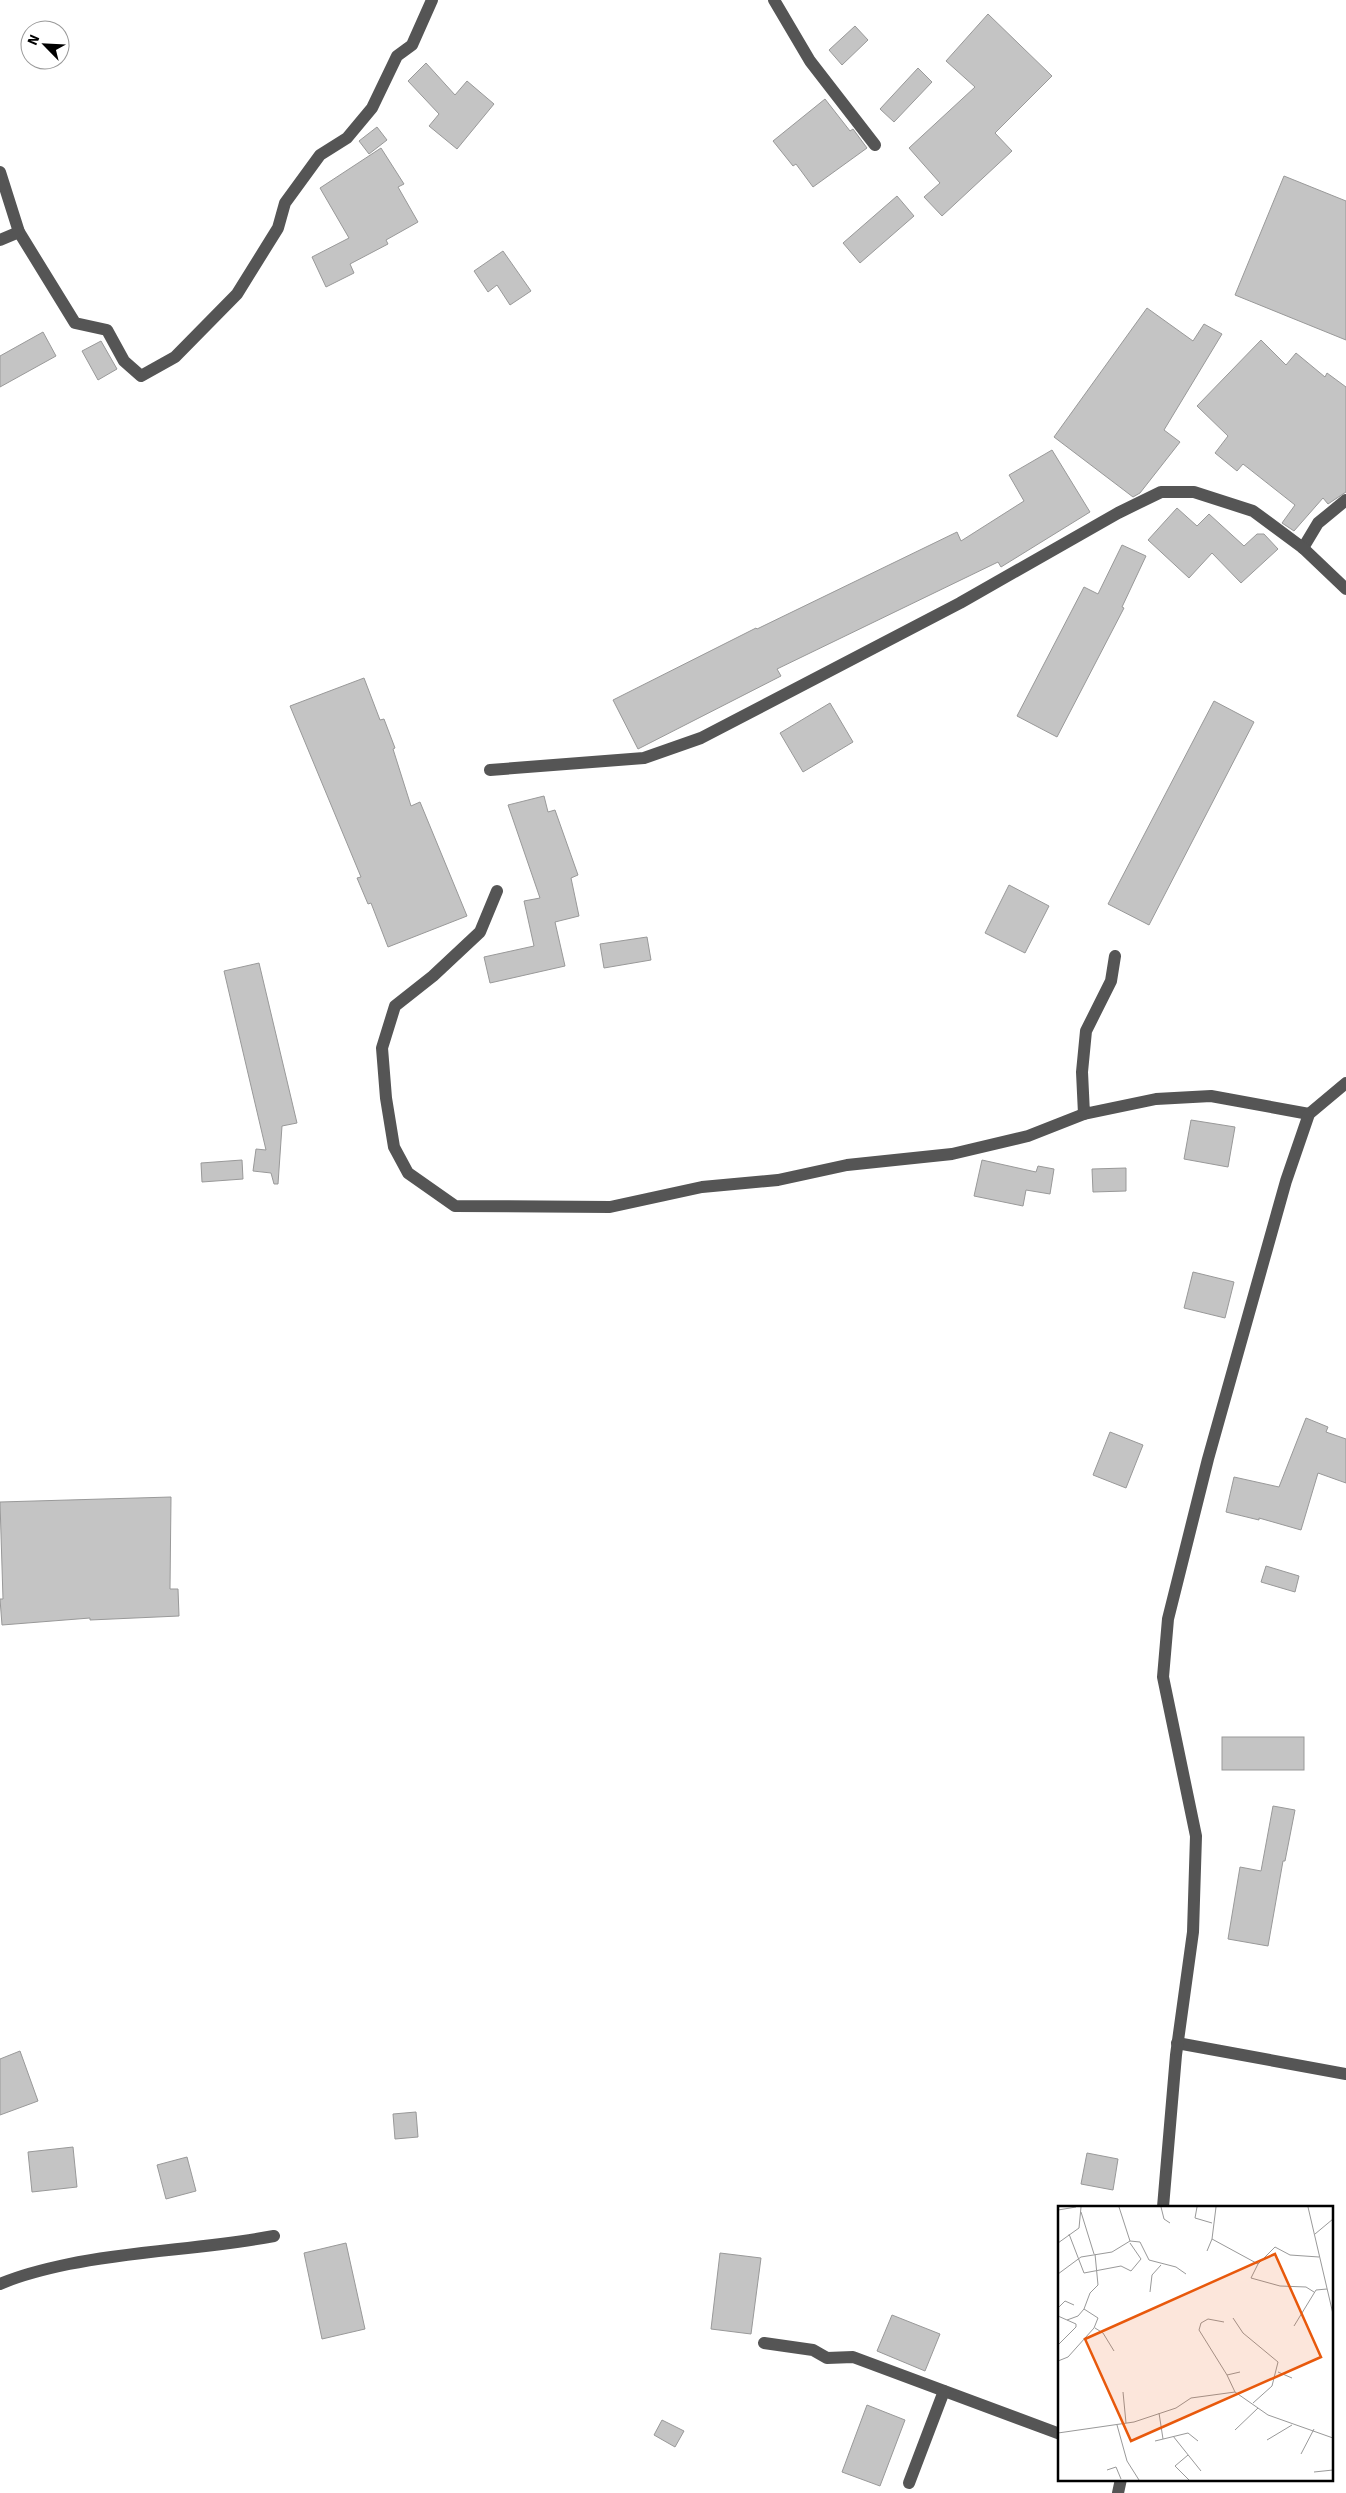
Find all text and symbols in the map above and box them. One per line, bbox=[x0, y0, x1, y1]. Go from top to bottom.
north arrow bbox=[20, 20, 70, 70]
text: N bbox=[24, 32, 43, 48]
inset map bbox=[1058, 2206, 1334, 2480]

